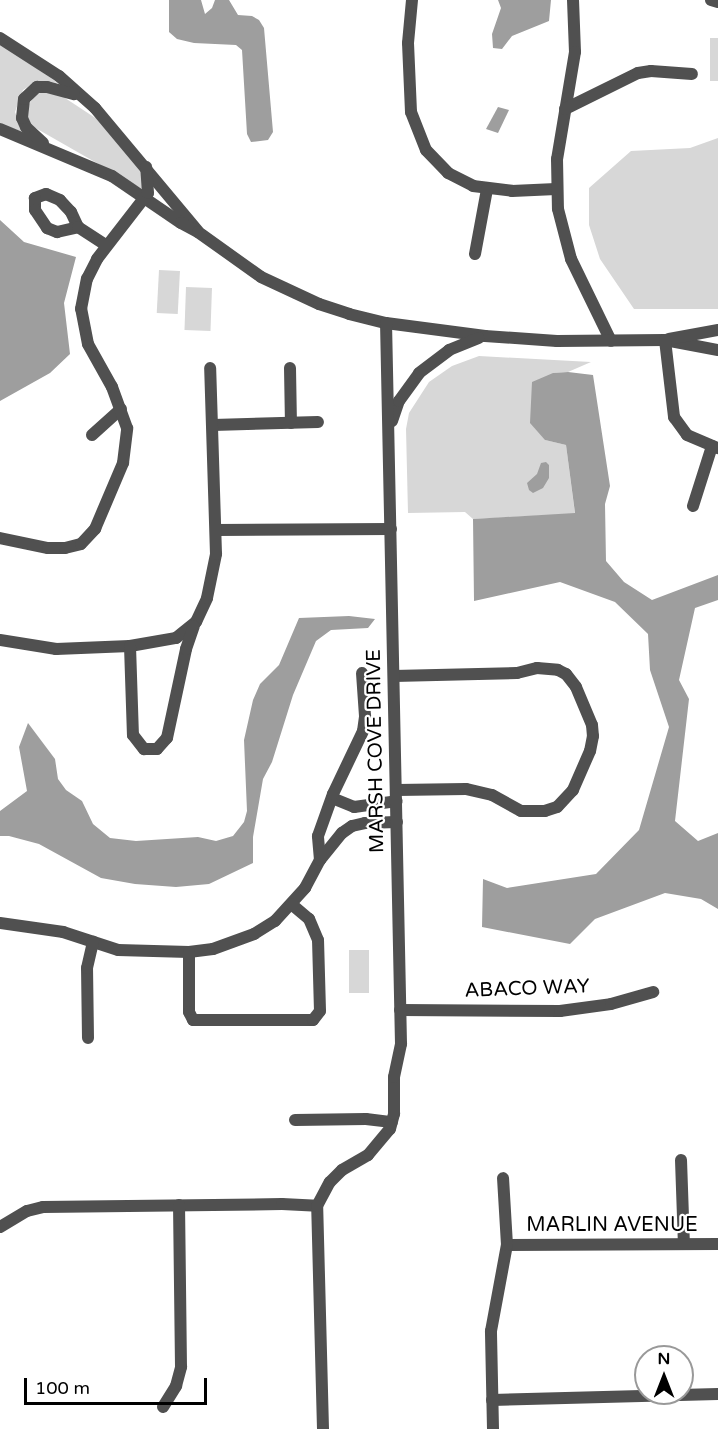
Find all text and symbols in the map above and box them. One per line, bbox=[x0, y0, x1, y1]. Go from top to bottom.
street label: MARSH COVE DRIVE bbox=[362, 649, 390, 853]
street label: ABACO WAY bbox=[464, 975, 590, 1003]
street label: MARLIN AVENUE bbox=[526, 1213, 698, 1237]
north arrow bbox=[634, 1345, 694, 1405]
text: N bbox=[658, 1349, 670, 1369]
scale bar bbox=[27, 1366, 210, 1404]
text: 100 m bbox=[35, 1377, 90, 1399]

